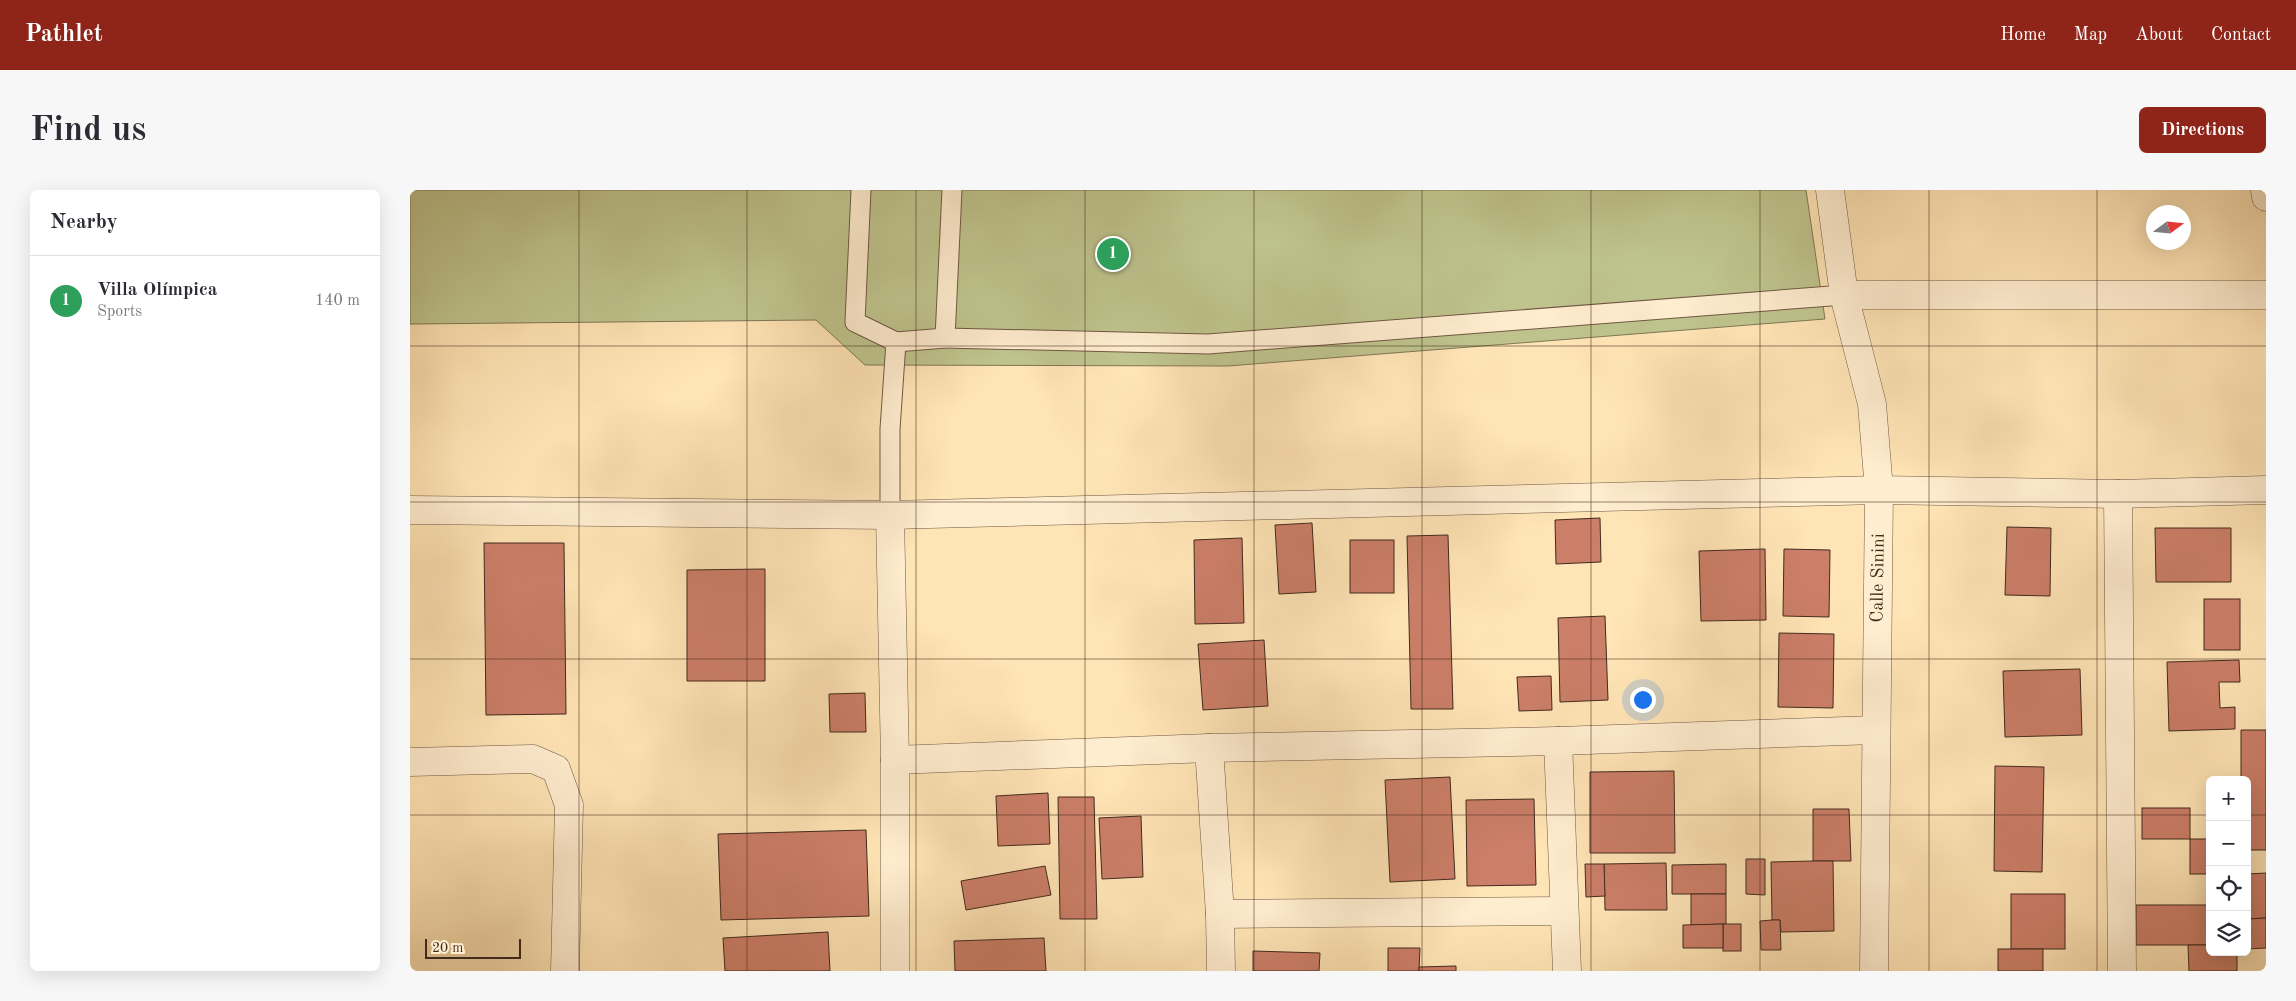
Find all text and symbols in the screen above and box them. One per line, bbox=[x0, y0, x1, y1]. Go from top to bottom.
text: Pathlet bbox=[25, 23, 103, 47]
text: Home bbox=[2000, 26, 2046, 44]
text: Map bbox=[2074, 26, 2107, 44]
text: About bbox=[2135, 26, 2183, 44]
text: Contact bbox=[2211, 26, 2271, 44]
button: Directions bbox=[2139, 107, 2266, 153]
text: Find us bbox=[30, 113, 146, 148]
north arrow bbox=[2146, 205, 2191, 250]
text: Nearby bbox=[50, 212, 118, 233]
pin: 1 bbox=[1097, 235, 1129, 273]
text: Villa Olímpica bbox=[97, 281, 217, 300]
text: 1 bbox=[61, 293, 71, 309]
text: 140 m bbox=[315, 293, 360, 309]
text: Sports bbox=[97, 304, 142, 320]
street label: Calle Sinini bbox=[1868, 533, 1888, 623]
your location bbox=[1630, 687, 1656, 713]
map controls bbox=[2206, 776, 2251, 956]
button: + bbox=[2206, 776, 2251, 821]
button: − bbox=[2206, 821, 2251, 866]
button: locate bbox=[2206, 866, 2251, 911]
button: layers bbox=[2206, 911, 2251, 956]
scale bar bbox=[425, 936, 521, 959]
text: 20 m bbox=[432, 941, 463, 955]

